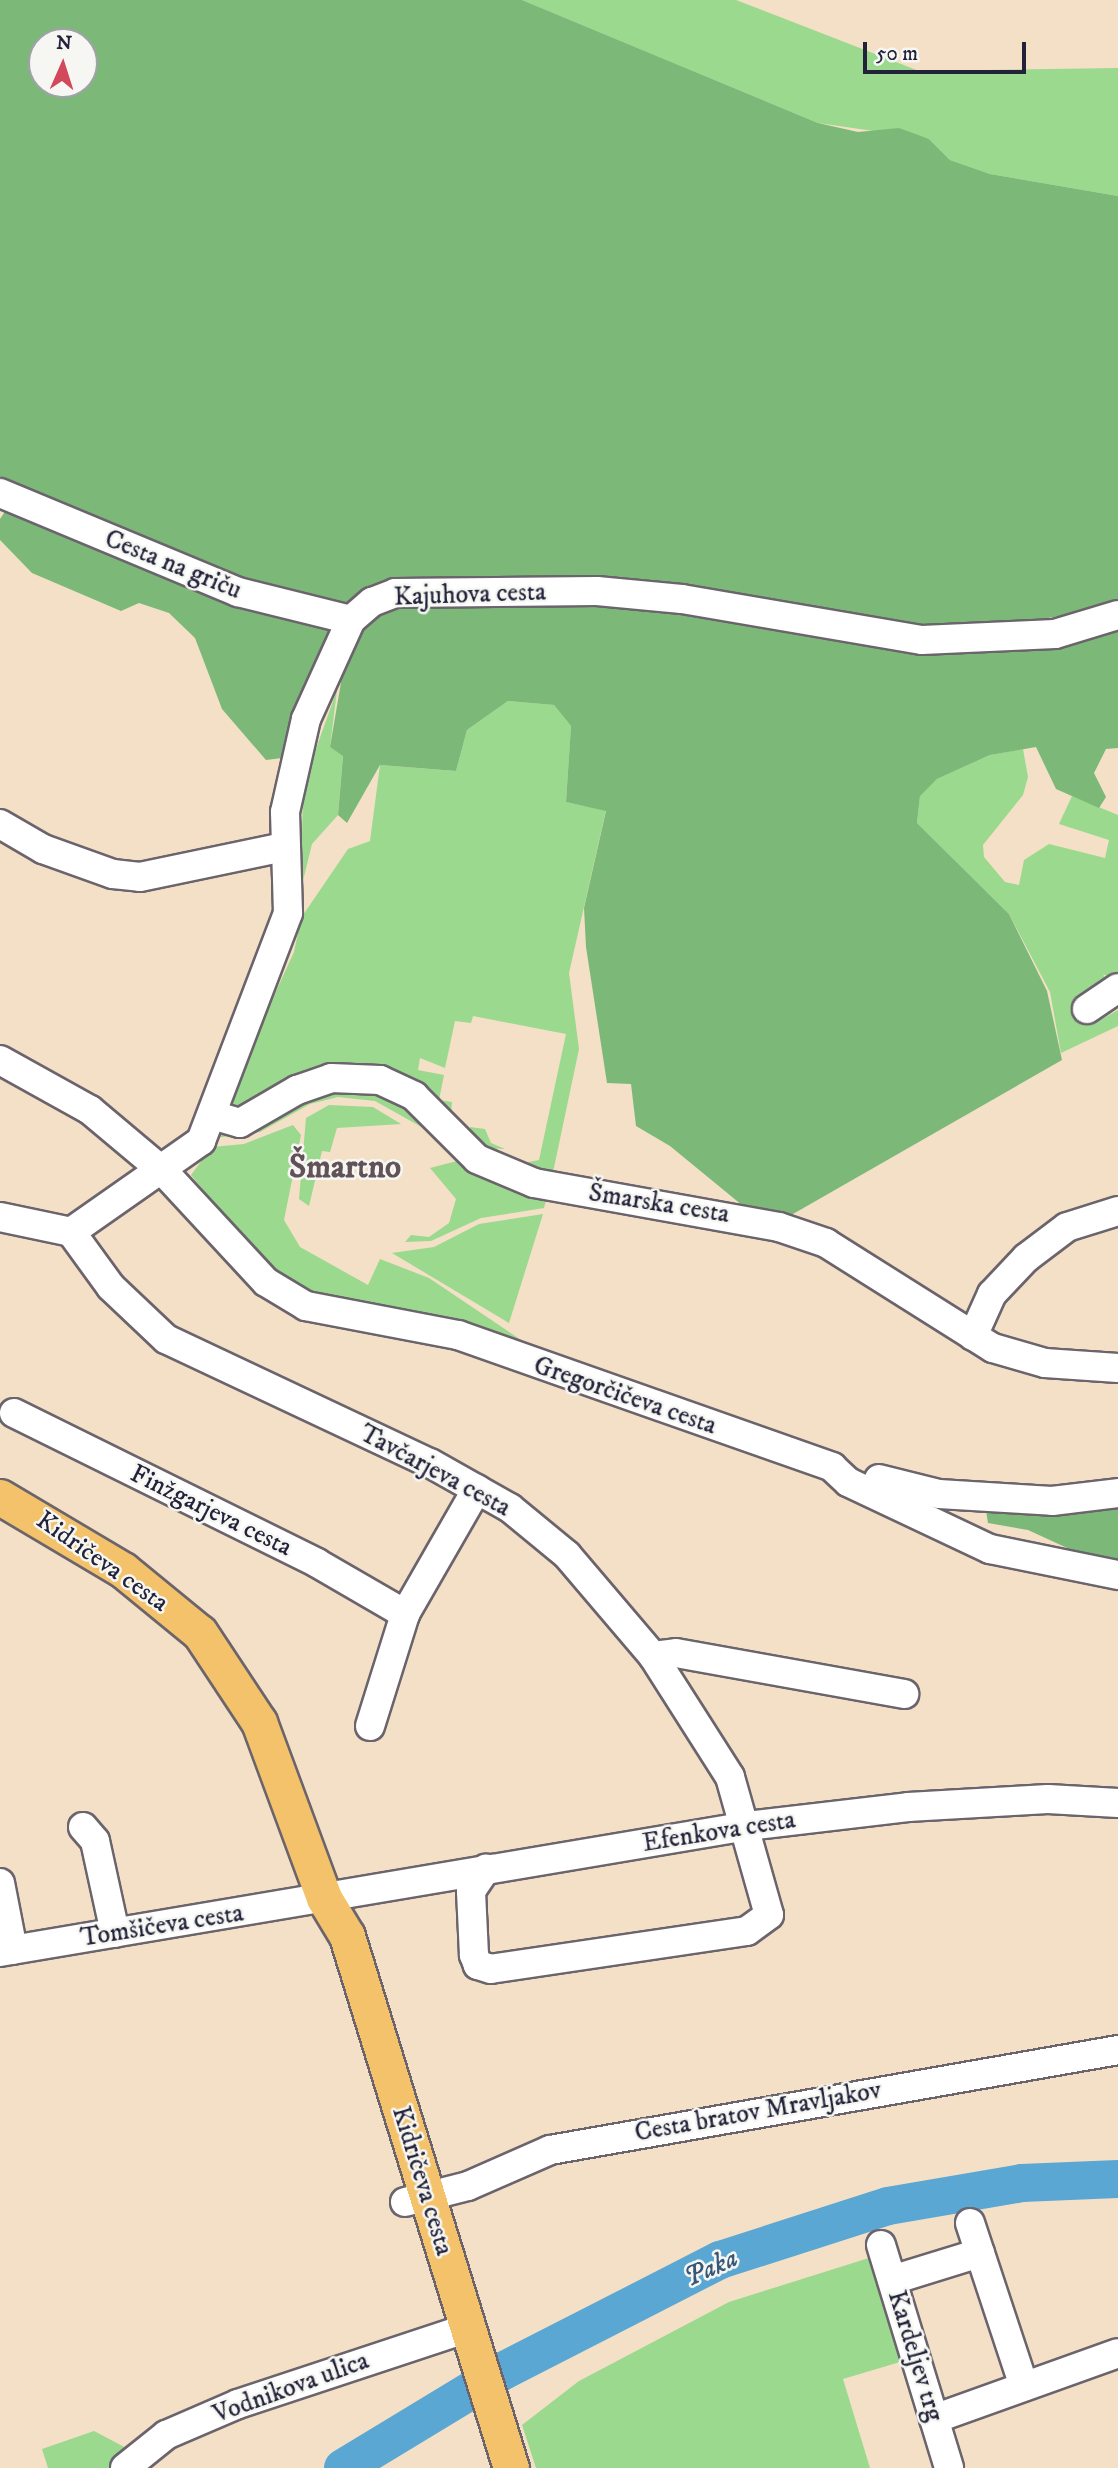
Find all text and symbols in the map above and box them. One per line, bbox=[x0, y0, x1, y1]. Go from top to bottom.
north arrow bbox=[28, 28, 98, 98]
scale bar bbox=[866, 28, 1029, 72]
text: N bbox=[56, 32, 72, 55]
text: 50 m bbox=[876, 41, 918, 67]
street label: Cesta na griču bbox=[100, 523, 246, 607]
street label: Kajuhova cesta bbox=[393, 577, 547, 613]
district label: Šmartno bbox=[289, 1148, 401, 1188]
street label: Šmarska cesta bbox=[586, 1177, 732, 1231]
street label: Gregorčičeva cesta bbox=[529, 1350, 721, 1442]
street label: Tavčarjeva cesta bbox=[354, 1418, 516, 1524]
street label: Finžgarjeva cesta bbox=[125, 1458, 297, 1564]
street label: Kidričeva cesta bbox=[30, 1505, 174, 1619]
street label: Efenkova cesta bbox=[640, 1805, 798, 1859]
street label: Tomšičeva cesta bbox=[78, 1898, 246, 1954]
street label: Cesta bratov Mravljakov bbox=[632, 2075, 884, 2149]
street label: Kidričeva cesta bbox=[385, 2103, 459, 2259]
water label: Paka bbox=[679, 2241, 743, 2295]
street label: Kardeljev trg bbox=[880, 2287, 950, 2425]
street label: Vodnikova ulica bbox=[209, 2345, 373, 2431]

